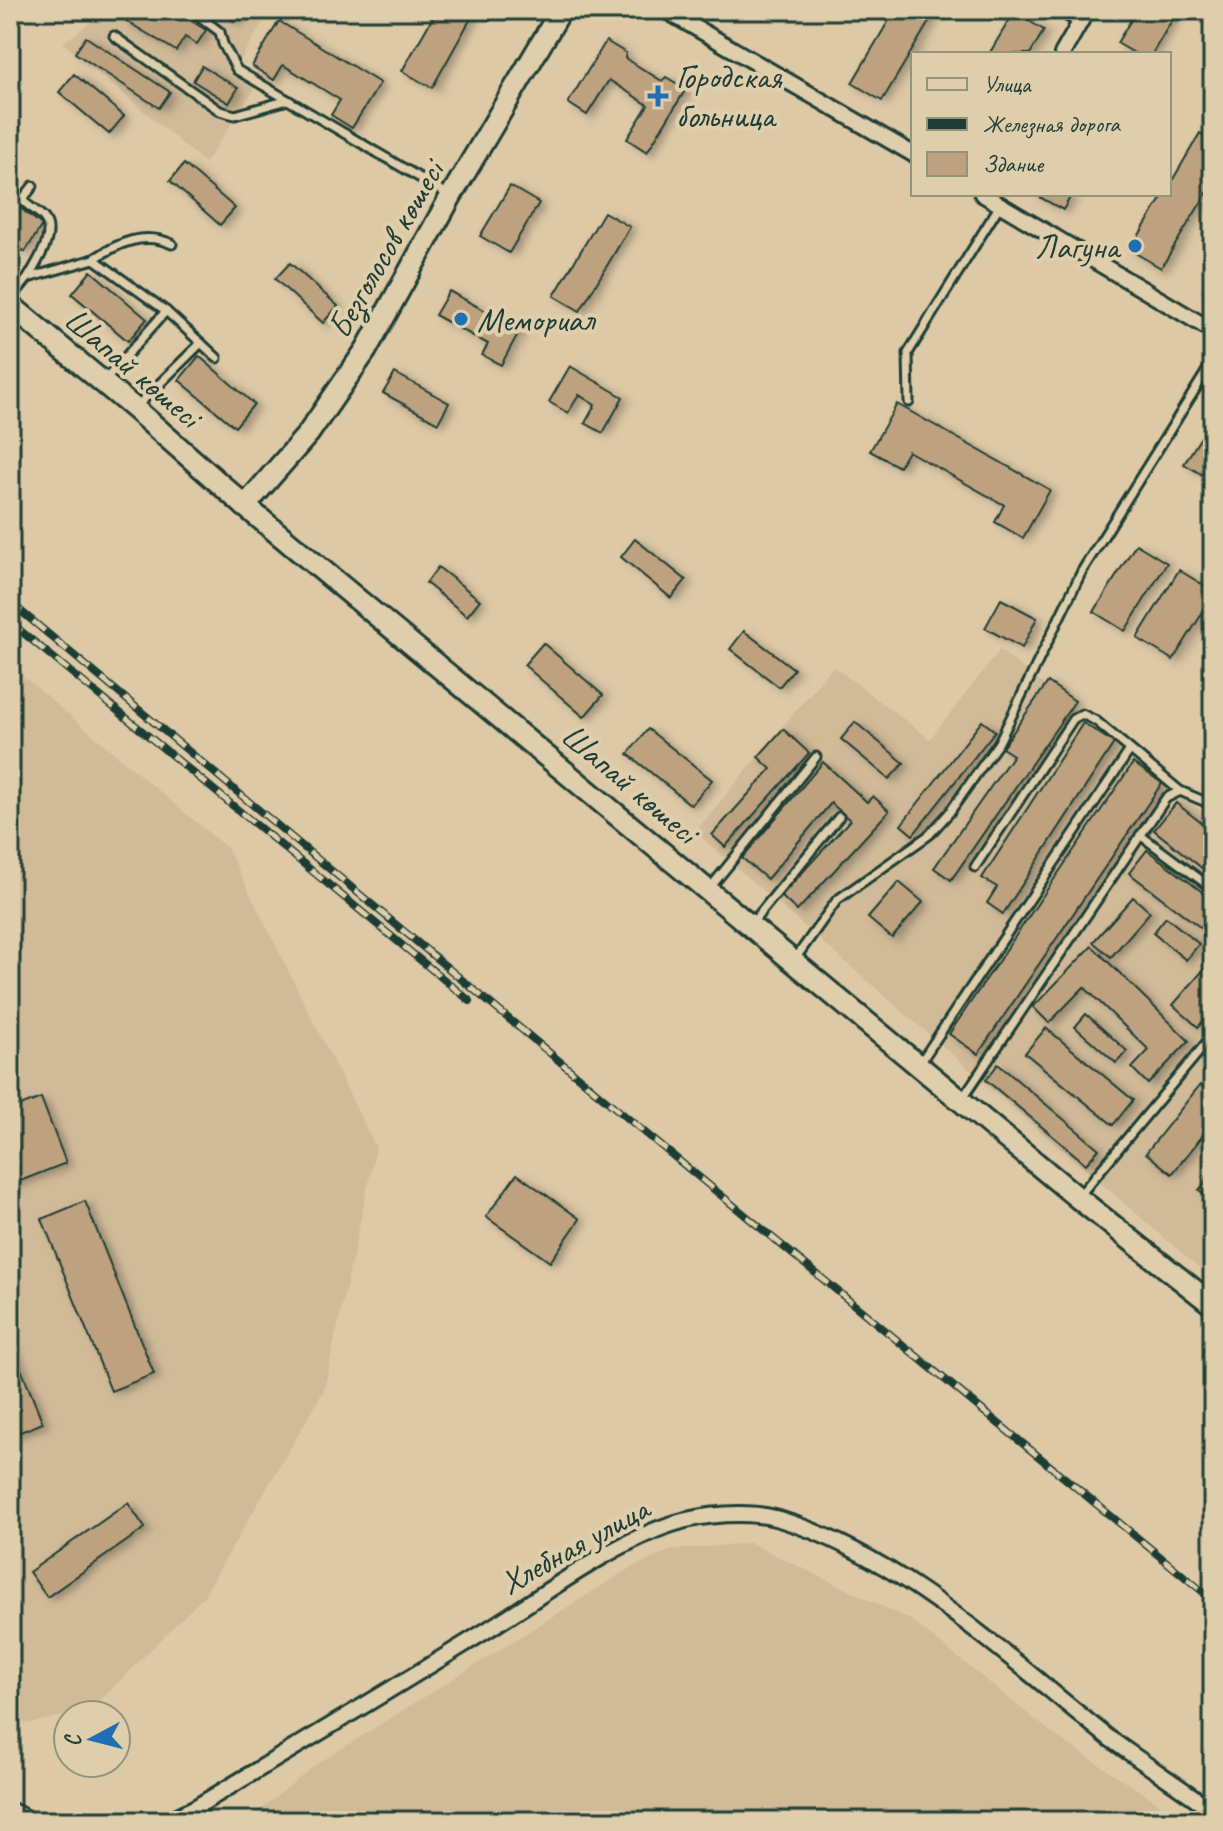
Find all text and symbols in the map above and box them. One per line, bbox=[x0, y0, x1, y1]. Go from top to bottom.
legend bbox=[911, 52, 1171, 196]
place label: Городская больница bbox=[676, 55, 783, 137]
text: Улица bbox=[983, 69, 1032, 99]
marker: Городская больница bbox=[647, 85, 669, 107]
text: Железная дорога bbox=[983, 109, 1121, 139]
text: Здание bbox=[983, 149, 1045, 179]
street label: Безголосов көшесі bbox=[317, 150, 455, 345]
place label: Лагуна bbox=[1035, 225, 1122, 268]
marker: Лагуна bbox=[1126, 237, 1144, 255]
street label: Шапай көшесі bbox=[55, 298, 213, 439]
place label: Мемориал bbox=[477, 298, 597, 341]
marker: Мемориал bbox=[452, 310, 470, 328]
street label: Шапай көшесі bbox=[552, 714, 710, 855]
street label: Хлебная улица bbox=[493, 1486, 659, 1604]
north arrow bbox=[52, 1699, 132, 1779]
text: С bbox=[58, 1731, 88, 1748]

